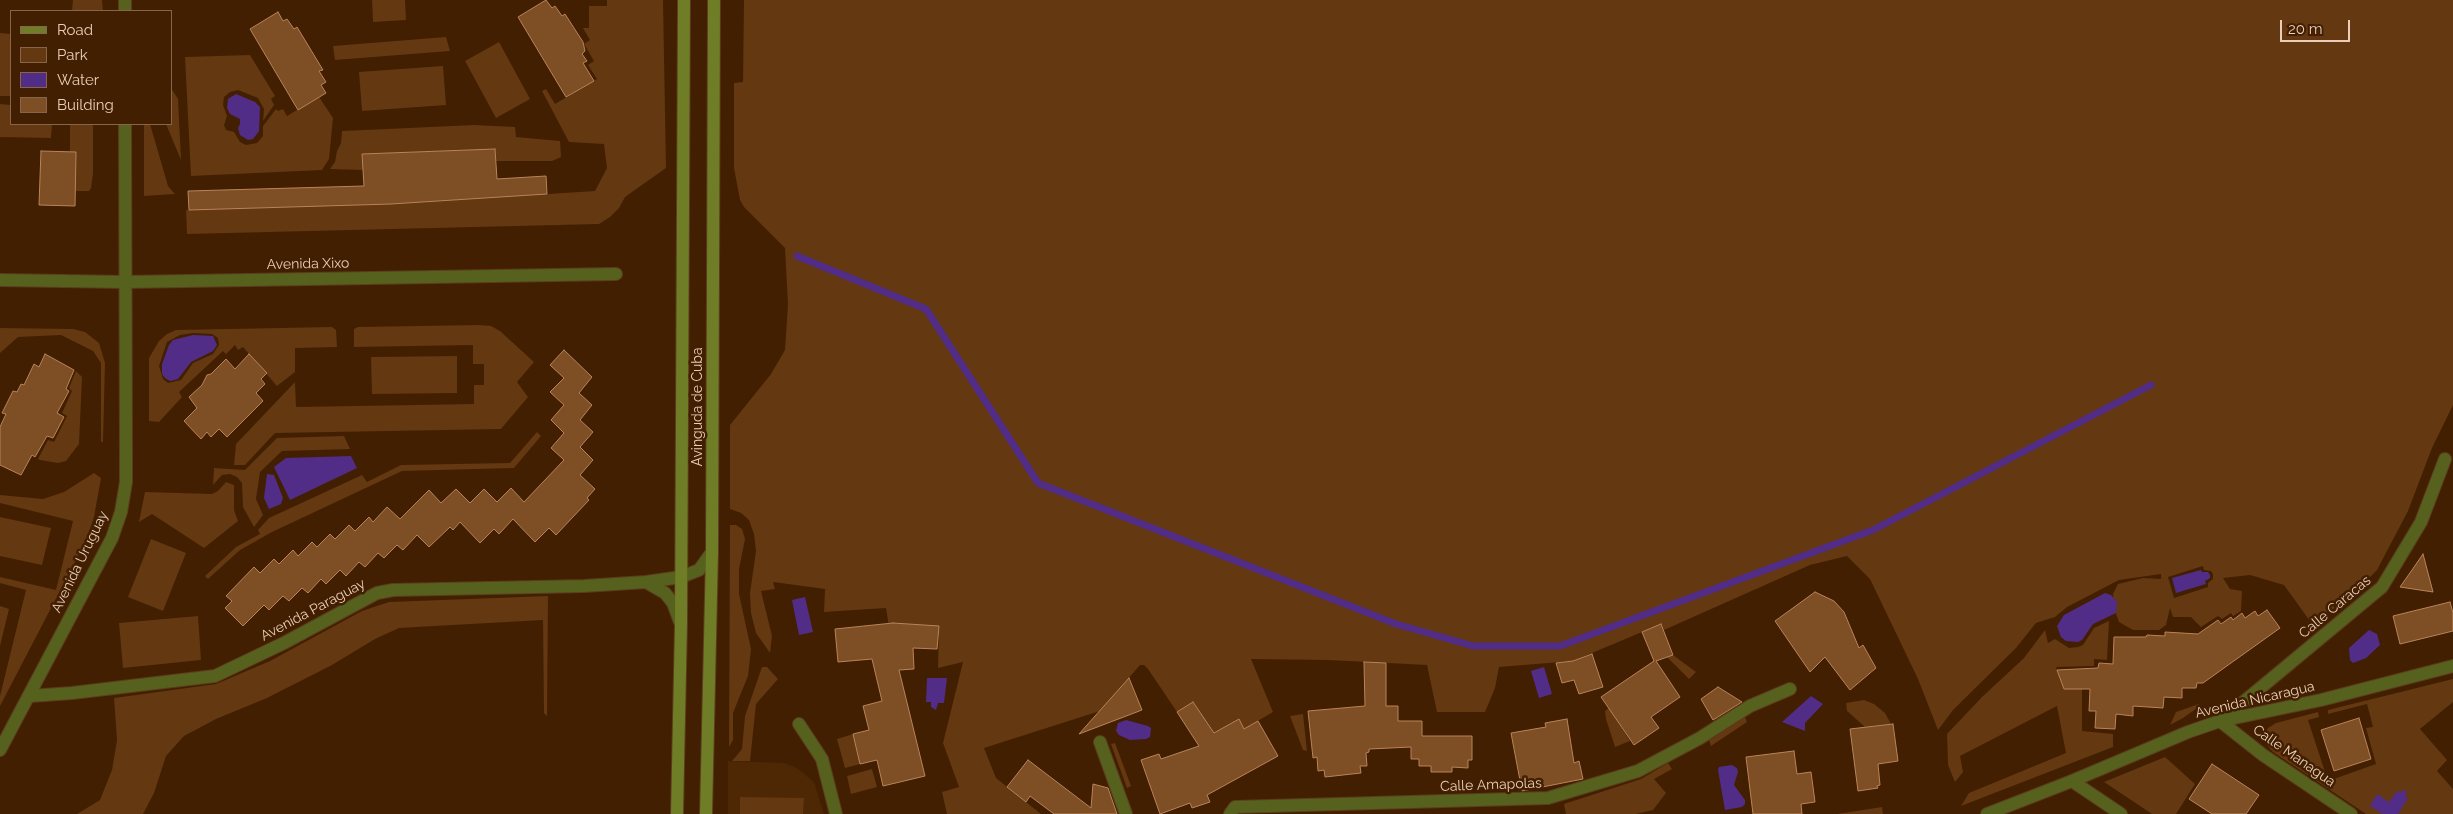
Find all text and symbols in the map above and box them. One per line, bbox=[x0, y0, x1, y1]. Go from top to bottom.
legend bbox=[10, 10, 172, 125]
scale bar bbox=[2283, 10, 2353, 42]
text: 20 m bbox=[2288, 20, 2323, 38]
text: Road bbox=[57, 21, 93, 39]
text: Park bbox=[57, 46, 88, 64]
text: Water bbox=[57, 71, 99, 89]
text: Building bbox=[57, 96, 114, 114]
street label: Avenida Xixo bbox=[267, 255, 349, 273]
street label: Avinguda de Cuba bbox=[690, 347, 706, 467]
street label: Avenida Uruguay bbox=[48, 508, 112, 616]
street label: Calle Caracas bbox=[2296, 572, 2374, 642]
street label: Avenida Paraguay bbox=[258, 575, 368, 645]
street label: Avenida Nicaragua bbox=[2194, 678, 2316, 722]
street label: Calle Managua bbox=[2250, 721, 2338, 791]
street label: Calle Amapolas bbox=[1440, 775, 1542, 795]

